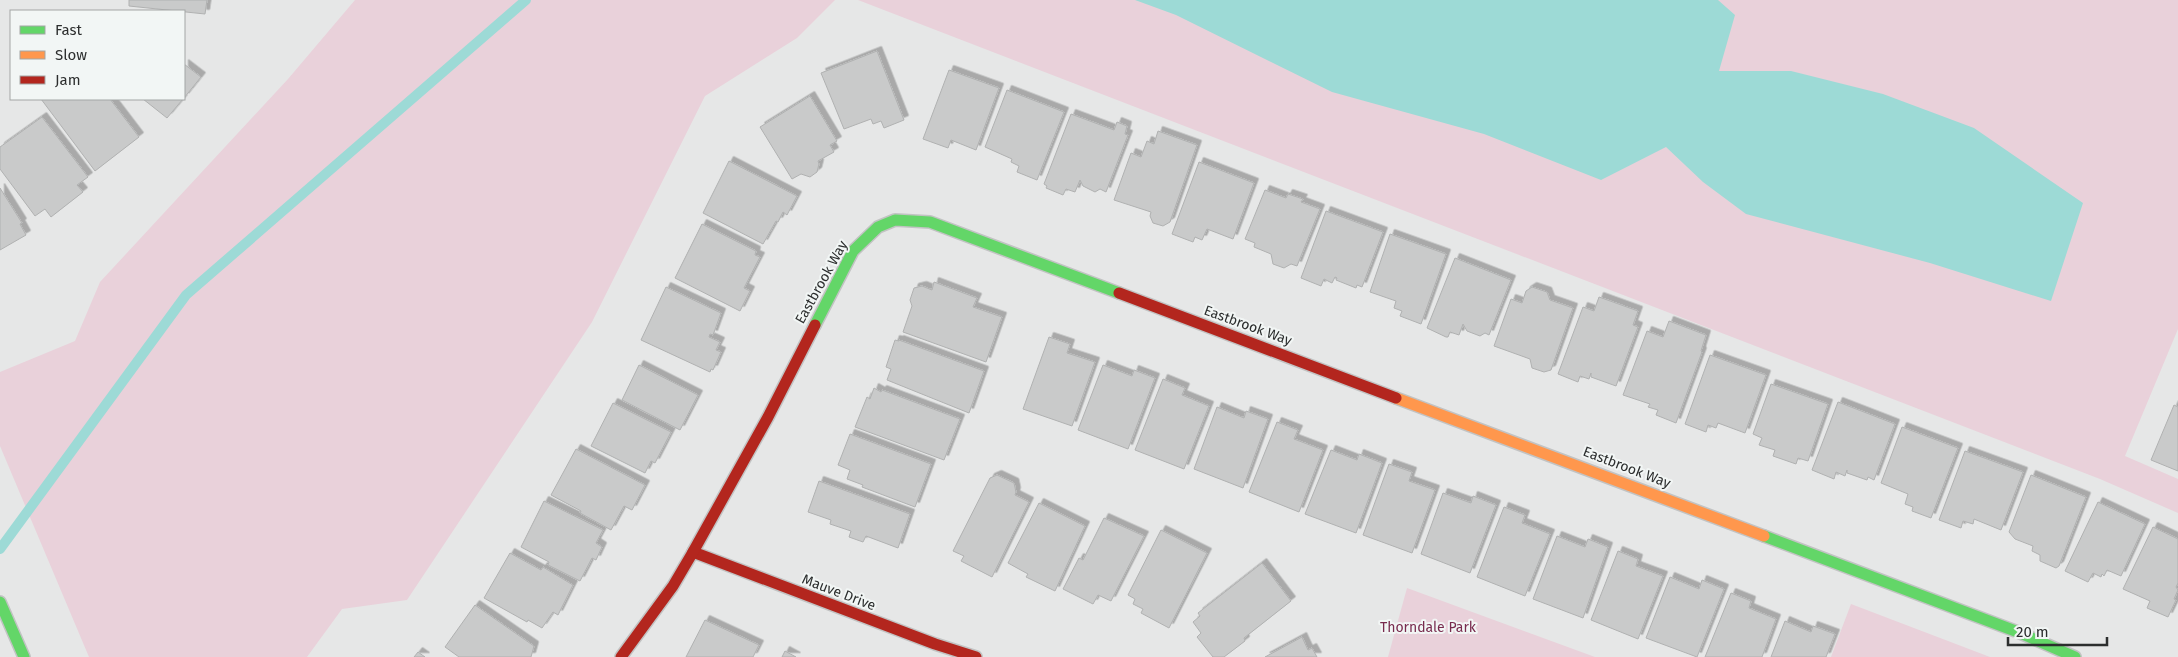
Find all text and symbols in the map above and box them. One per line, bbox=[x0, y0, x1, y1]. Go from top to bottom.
legend bbox=[10, 10, 185, 100]
text: Fast bbox=[55, 21, 82, 39]
text: Slow bbox=[55, 46, 87, 64]
text: Jam bbox=[55, 71, 81, 89]
street label: Eastbrook Way bbox=[792, 238, 851, 327]
street label: Eastbrook Way bbox=[1202, 302, 1294, 349]
street label: Eastbrook Way bbox=[1581, 443, 1673, 492]
street label: Mauve Drive bbox=[800, 571, 878, 614]
scale bar bbox=[2008, 614, 2107, 646]
park label: Thorndale Park bbox=[1380, 619, 1477, 636]
text: 20 m bbox=[2016, 623, 2049, 641]

